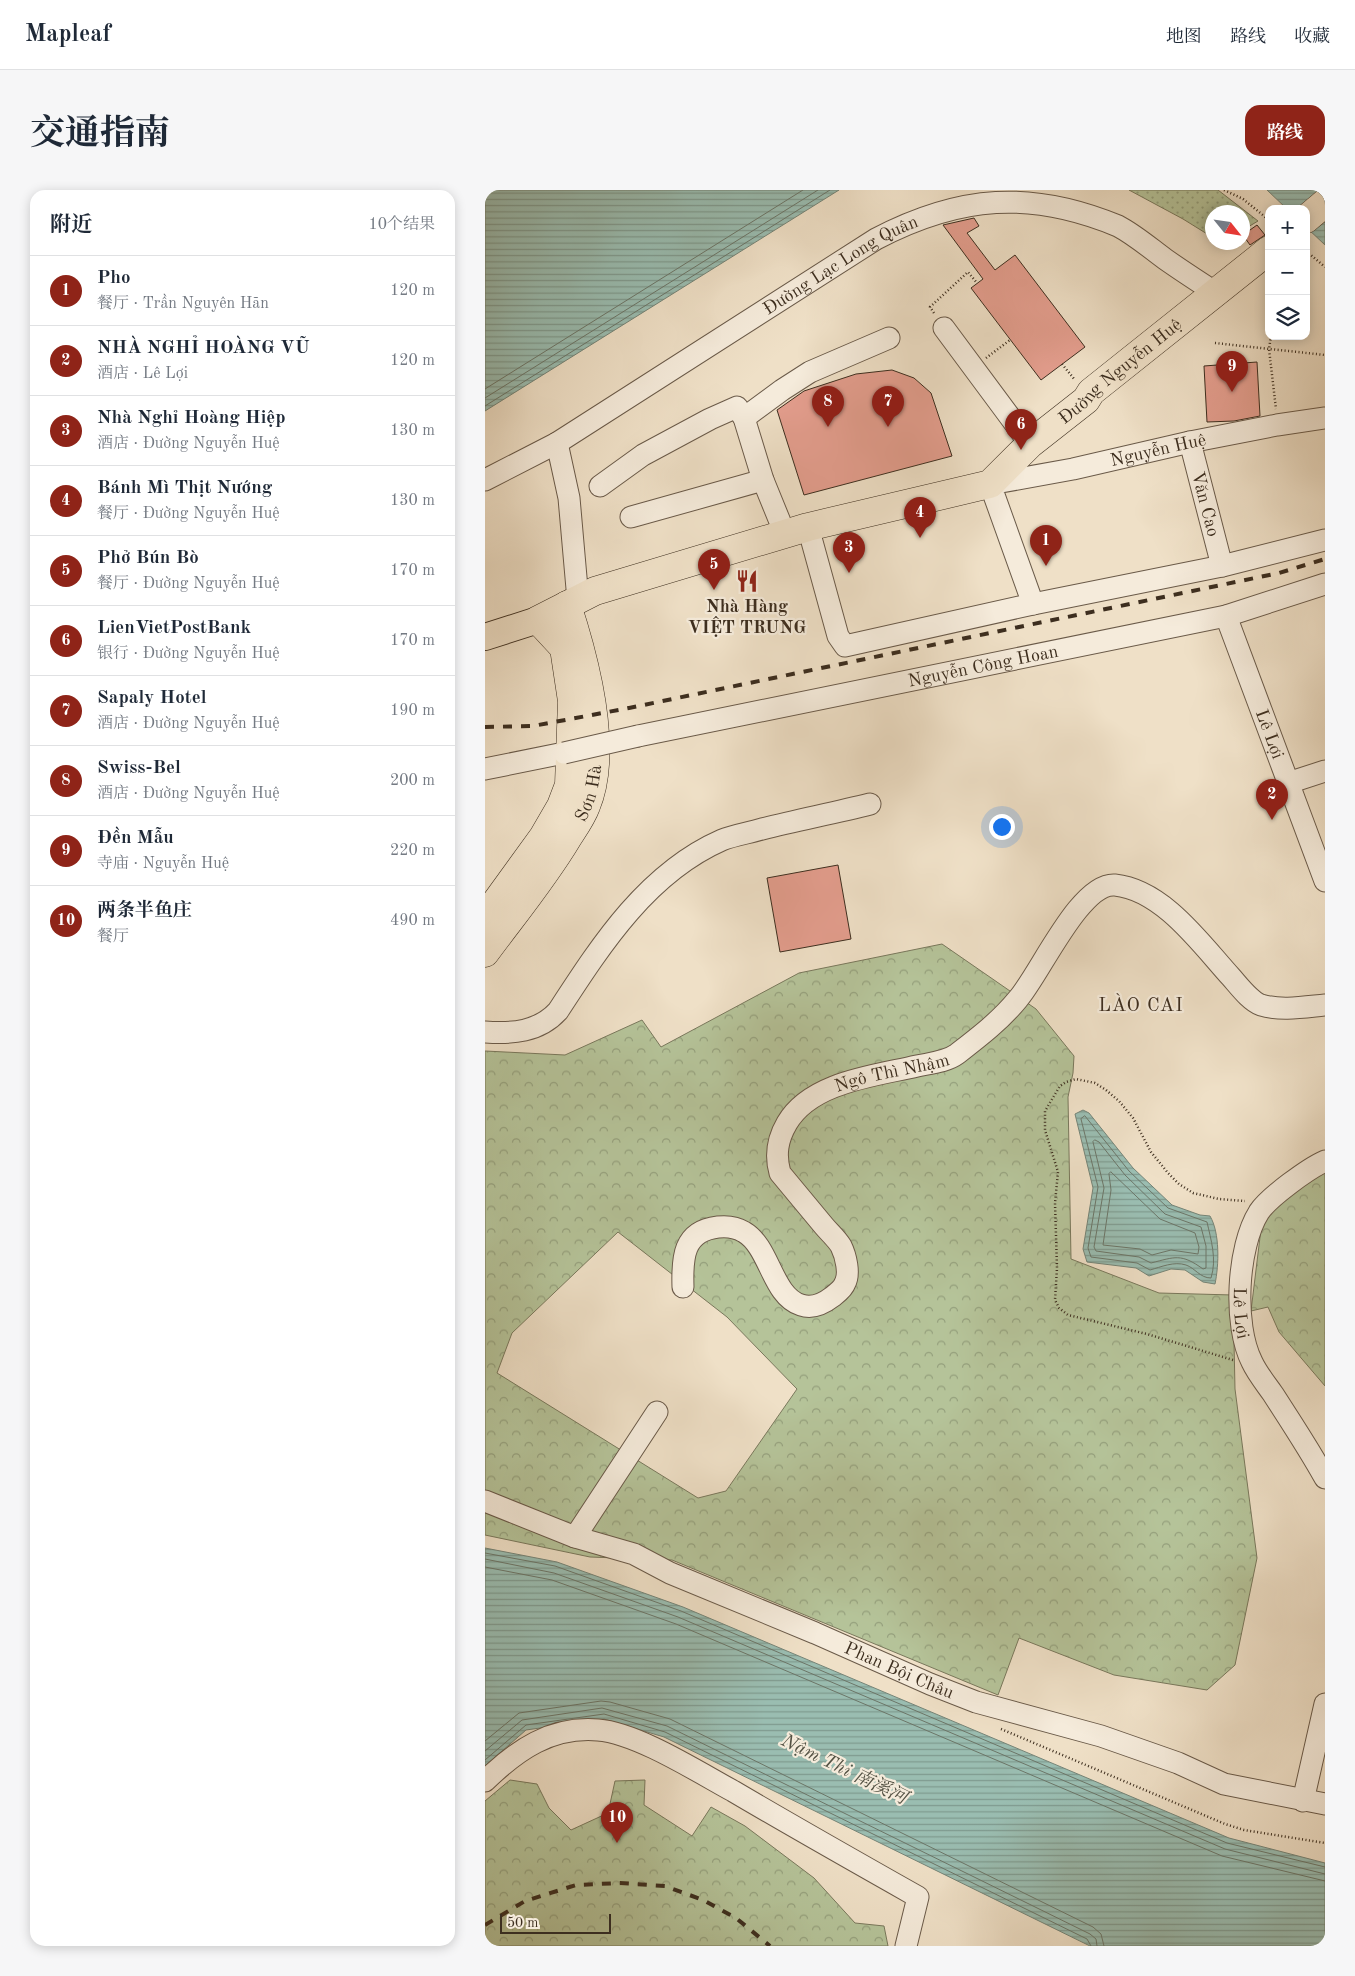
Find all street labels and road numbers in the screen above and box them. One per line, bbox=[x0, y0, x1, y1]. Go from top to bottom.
street label: Đường Lạc Long Quân bbox=[760, 213, 921, 319]
street label: Đường Nguyễn Huệ bbox=[1056, 315, 1185, 428]
street label: Nguyễn Huệ bbox=[1109, 431, 1208, 470]
street label: Văn Cao bbox=[1188, 470, 1222, 539]
street label: Nguyễn Công Hoan bbox=[906, 642, 1060, 691]
street label: Lê Lợi bbox=[1252, 707, 1287, 762]
street label: Sơn Hà bbox=[572, 764, 605, 825]
street label: Ngô Thì Nhậm bbox=[832, 1051, 951, 1096]
street label: Lê Lợi bbox=[1230, 1287, 1252, 1341]
street label: Phan Bội Châu bbox=[841, 1639, 956, 1703]

